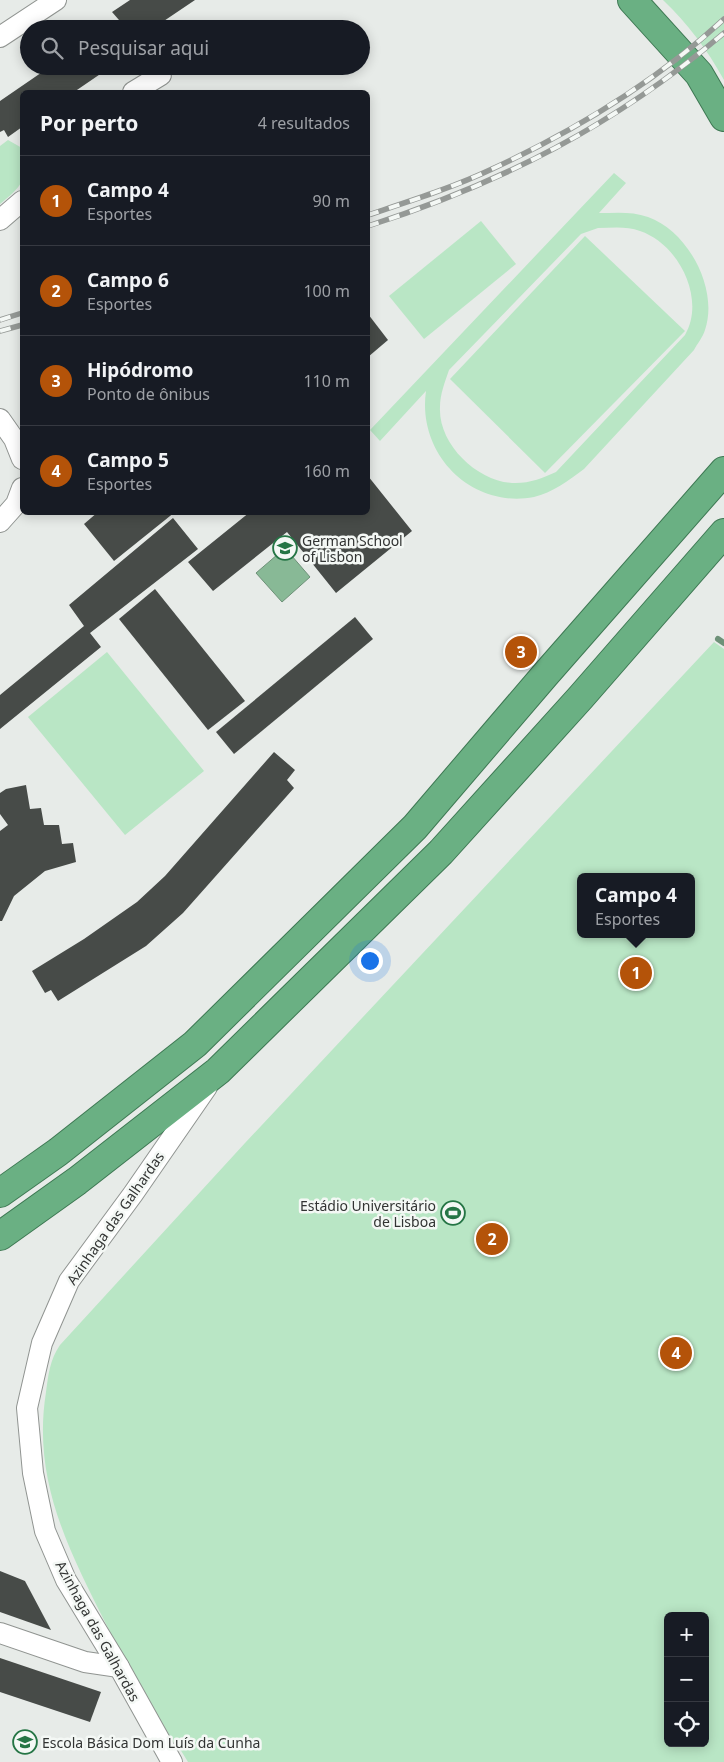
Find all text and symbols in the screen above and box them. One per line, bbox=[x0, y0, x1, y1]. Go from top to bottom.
search box bbox=[20, 20, 370, 75]
icon: search bbox=[38, 34, 66, 62]
text: Pesquisar aqui bbox=[78, 35, 209, 61]
text: Por perto bbox=[40, 109, 138, 137]
text: 4 resultados bbox=[258, 112, 350, 134]
text: Campo 4 bbox=[87, 177, 169, 203]
text: 1 bbox=[51, 190, 61, 212]
text: 90 m bbox=[313, 190, 350, 212]
text: Esportes bbox=[87, 203, 152, 225]
text: Campo 6 bbox=[87, 267, 169, 293]
text: 2 bbox=[51, 280, 61, 302]
text: 100 m bbox=[303, 280, 350, 302]
text: Esportes bbox=[87, 293, 152, 315]
text: Hipódromo bbox=[87, 357, 194, 383]
text: 3 bbox=[51, 370, 61, 392]
text: 110 m bbox=[303, 370, 350, 392]
text: Ponto de ônibus bbox=[87, 383, 210, 405]
text: Campo 5 bbox=[87, 447, 169, 473]
text: 4 bbox=[51, 460, 61, 482]
text: 160 m bbox=[303, 460, 350, 482]
text: Esportes bbox=[87, 473, 152, 495]
place label: German School of Lisbon bbox=[302, 531, 403, 566]
school or university icon: German School of Lisbon bbox=[272, 535, 298, 561]
pin: 3 bbox=[505, 633, 537, 671]
popup bbox=[577, 873, 695, 938]
text: Campo 4 bbox=[595, 882, 677, 908]
text: Esportes bbox=[595, 908, 660, 930]
your location bbox=[357, 948, 383, 974]
pin: 1 bbox=[620, 954, 652, 992]
street label: Azinhaga das Galhardas bbox=[62, 1148, 168, 1288]
place label: Estádio Universitário de Lisboa bbox=[300, 1196, 436, 1231]
sports icon: Estádio Universitário de Lisboa bbox=[440, 1200, 466, 1226]
pin: 2 bbox=[476, 1220, 508, 1258]
pin: 4 bbox=[660, 1334, 692, 1372]
street label: Azinhaga das Galhardas bbox=[51, 1557, 145, 1705]
map controls bbox=[664, 1612, 709, 1747]
button: + bbox=[664, 1612, 709, 1657]
button: − bbox=[664, 1657, 709, 1702]
button: locate bbox=[664, 1702, 709, 1747]
school or university icon: Escola Básica Dom Luís da Cunha bbox=[12, 1729, 38, 1755]
place label: Escola Básica Dom Luís da Cunha bbox=[42, 1733, 260, 1752]

